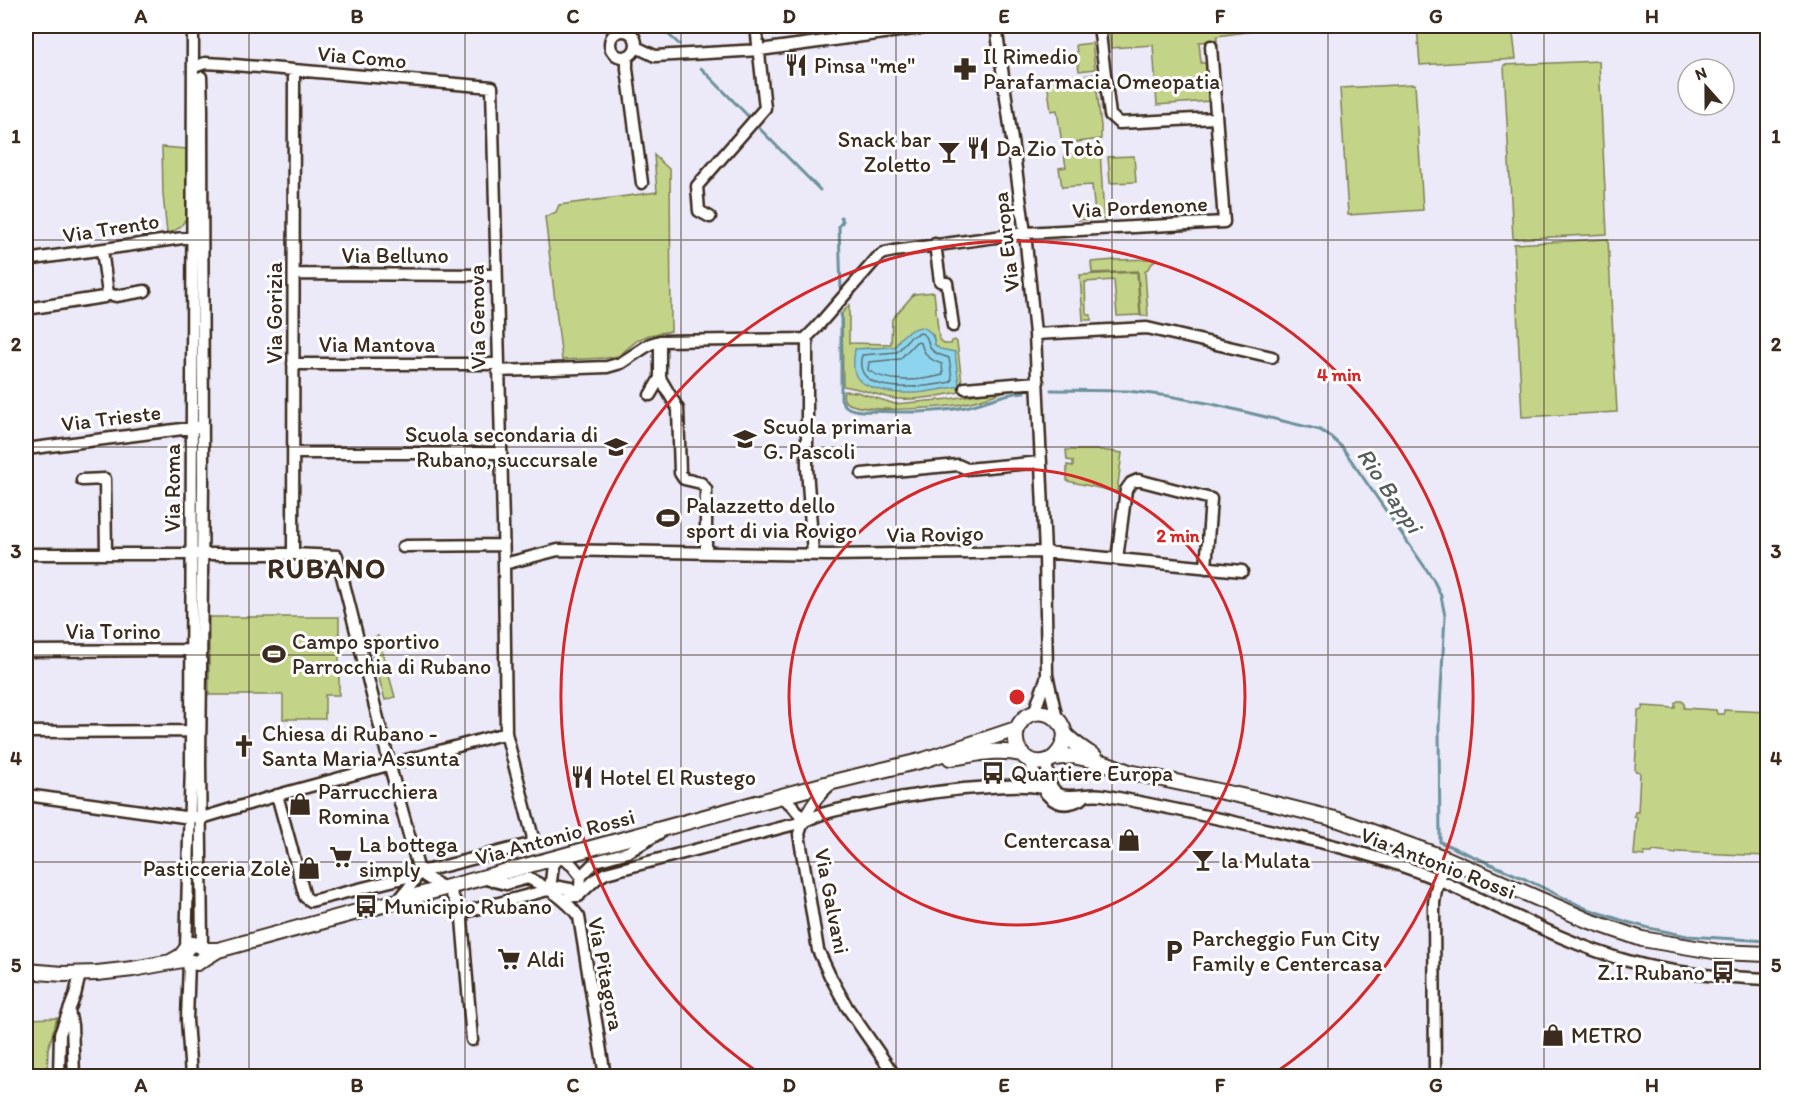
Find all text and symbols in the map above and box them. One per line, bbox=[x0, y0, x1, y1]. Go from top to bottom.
text: A bbox=[134, 4, 148, 28]
text: B bbox=[351, 4, 364, 28]
text: C bbox=[567, 4, 580, 28]
text: D bbox=[782, 4, 796, 28]
text: E bbox=[998, 4, 1010, 28]
text: F bbox=[1215, 4, 1226, 28]
text: G bbox=[1429, 4, 1443, 28]
text: H bbox=[1645, 4, 1659, 28]
street label: Via Como bbox=[316, 40, 408, 74]
place label: Il Rimedio Parafarmacia Omeopatia bbox=[983, 43, 1220, 95]
restaurant icon: Pinsa "me" bbox=[783, 52, 809, 78]
place label: Pinsa "me" bbox=[814, 52, 915, 79]
pharmacy icon: Il Rimedio Parafarmacia Omeopatia bbox=[952, 56, 978, 82]
north arrow bbox=[1676, 57, 1736, 117]
text: N bbox=[1692, 63, 1709, 84]
text: 1 bbox=[11, 124, 21, 148]
text: 1 bbox=[1771, 124, 1781, 148]
place label: Snack bar Zoletto bbox=[838, 126, 932, 178]
restaurant icon: Da Zio Totò bbox=[965, 135, 991, 161]
place label: Da Zio Totò bbox=[996, 135, 1104, 162]
bar icon: Snack bar Zoletto bbox=[936, 139, 962, 165]
street label: Via Europa bbox=[986, 190, 1026, 293]
street label: Via Pordenone bbox=[1071, 190, 1209, 224]
street label: Via Trento bbox=[61, 207, 161, 249]
street label: Via Belluno bbox=[341, 242, 449, 269]
street label: Via Gorizia bbox=[261, 261, 288, 364]
street label: Via Genova bbox=[463, 264, 491, 370]
street label: Via Mantova bbox=[319, 331, 435, 358]
text: 2 bbox=[11, 332, 22, 356]
text: 2 bbox=[1771, 332, 1782, 356]
text: 4 min bbox=[1317, 364, 1362, 386]
street label: Via Trieste bbox=[60, 399, 162, 437]
place label: Scuola primaria G. Pascoli bbox=[763, 413, 912, 465]
place label: Scuola secondaria di Rubano, succursale bbox=[405, 421, 598, 473]
school or university icon: Scuola primaria G. Pascoli bbox=[732, 426, 758, 452]
school or university icon: Scuola secondaria di Rubano, succursale bbox=[603, 434, 629, 460]
water label: Rio Bappi bbox=[1351, 442, 1431, 540]
street label: Via Roma bbox=[159, 443, 186, 533]
place label: Palazzetto dello sport di via Rovigo bbox=[686, 492, 857, 544]
sports icon: Palazzetto dello sport di via Rovigo bbox=[655, 505, 681, 531]
street label: Via Rovigo bbox=[886, 520, 984, 548]
text: 2 min bbox=[1157, 525, 1200, 547]
text: 3 bbox=[11, 539, 22, 563]
text: 3 bbox=[1771, 539, 1782, 563]
district label: RUBANO bbox=[267, 551, 387, 585]
street label: Via Torino bbox=[65, 618, 161, 645]
place label: Campo sportivo Parrocchia di Rubano bbox=[292, 628, 491, 680]
sports icon: Campo sportivo Parrocchia di Rubano bbox=[261, 641, 287, 667]
centre of rings bbox=[1007, 687, 1027, 707]
place label: Chiesa di Rubano - Santa Maria Assunta bbox=[262, 720, 460, 772]
church icon: Chiesa di Rubano - Santa Maria Assunta bbox=[231, 733, 257, 759]
text: 4 bbox=[10, 746, 22, 770]
text: 4 bbox=[1770, 746, 1782, 770]
bus stop icon: Quartiere Europa bbox=[980, 760, 1006, 786]
place label: Quartiere Europa bbox=[1011, 760, 1173, 787]
restaurant icon: Hotel El Rustego bbox=[569, 764, 595, 790]
place label: Hotel El Rustego bbox=[600, 764, 756, 791]
place label: Parrucchiera Romina bbox=[318, 778, 438, 830]
shop icon: Parrucchiera Romina bbox=[287, 791, 313, 817]
street label: Via Antonio Rossi bbox=[472, 803, 638, 871]
street label: Via Antonio Rossi bbox=[1357, 821, 1519, 905]
place label: Centercasa bbox=[1004, 827, 1112, 854]
shop icon: Centercasa bbox=[1116, 827, 1142, 853]
place label: La bottega simply bbox=[359, 831, 459, 883]
supermarket icon: La bottega simply bbox=[328, 844, 354, 870]
street label: Via Galvani bbox=[809, 846, 855, 956]
bar icon: la Mulata bbox=[1190, 847, 1216, 873]
place label: la Mulata bbox=[1221, 847, 1311, 874]
place label: Pasticceria Zolè bbox=[143, 855, 291, 882]
shop icon: Pasticceria Zolè bbox=[296, 855, 322, 881]
bus stop icon: Municipio Rubano bbox=[353, 893, 379, 919]
place label: Municipio Rubano bbox=[384, 893, 552, 920]
street label: Via Pitagora bbox=[582, 915, 630, 1033]
place label: Parcheggio Fun City Family e Centercasa bbox=[1192, 925, 1383, 977]
parking icon: Parcheggio Fun City Family e Centercasa bbox=[1161, 938, 1187, 964]
supermarket icon: Aldi bbox=[496, 946, 522, 972]
place label: Aldi bbox=[527, 946, 565, 973]
text: 5 bbox=[11, 953, 22, 977]
text: 5 bbox=[1771, 953, 1782, 977]
place label: Z.I. Rubano bbox=[1598, 959, 1705, 986]
bus stop icon: Z.I. Rubano bbox=[1710, 959, 1736, 985]
shop icon: METRO bbox=[1540, 1022, 1566, 1048]
place label: METRO bbox=[1571, 1022, 1642, 1049]
text: A bbox=[134, 1073, 148, 1097]
text: B bbox=[351, 1073, 364, 1097]
text: C bbox=[567, 1073, 580, 1097]
text: D bbox=[782, 1073, 796, 1097]
text: E bbox=[998, 1073, 1010, 1097]
text: F bbox=[1215, 1073, 1226, 1097]
text: G bbox=[1429, 1073, 1443, 1097]
text: H bbox=[1645, 1073, 1659, 1097]

